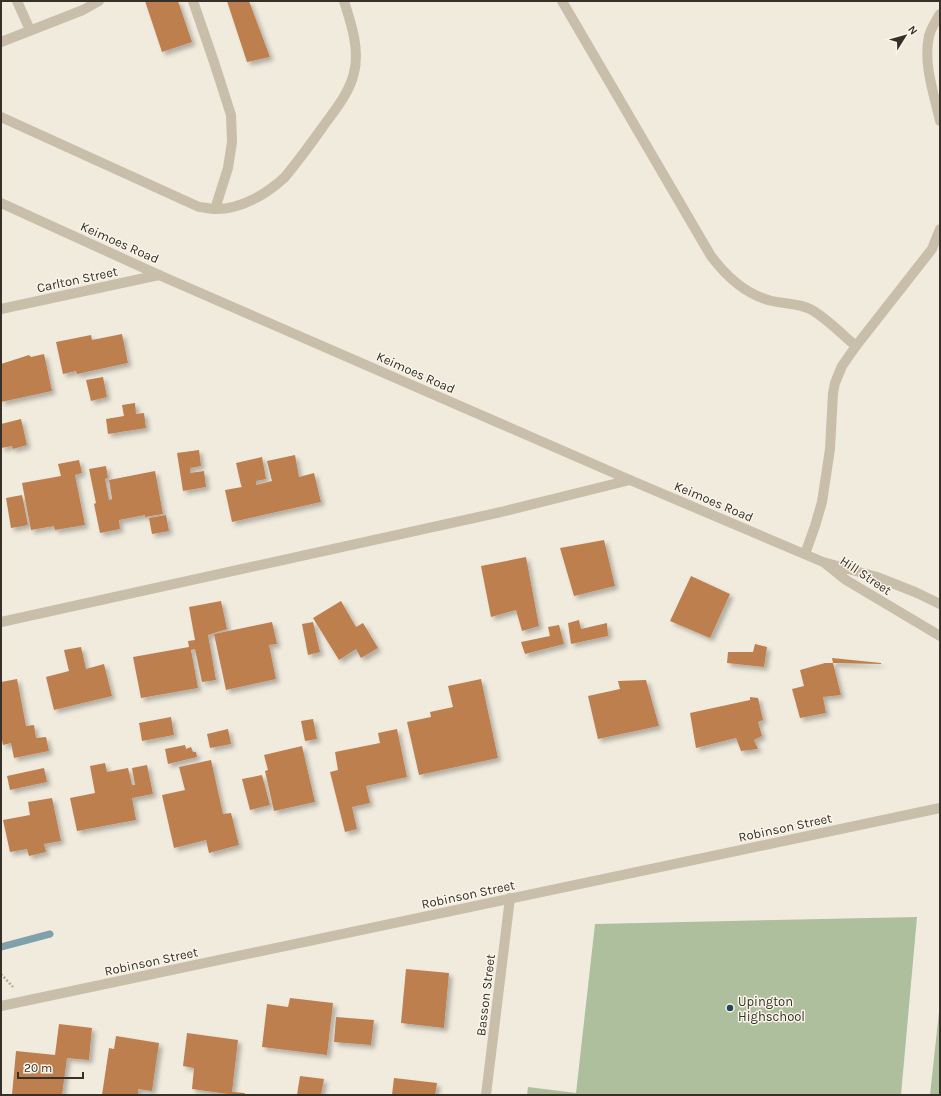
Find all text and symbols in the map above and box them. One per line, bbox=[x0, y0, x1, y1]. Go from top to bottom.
north arrow bbox=[885, 16, 925, 56]
text: N bbox=[905, 23, 920, 37]
street label: Keimoes Road bbox=[78, 218, 161, 266]
street label: Carlton Street bbox=[35, 264, 119, 295]
street label: Keimoes Road bbox=[374, 348, 457, 396]
street label: Keimoes Road bbox=[672, 478, 756, 525]
street label: Hill Street bbox=[837, 553, 894, 598]
street label: Robinson Street bbox=[737, 810, 833, 845]
street label: Robinson Street bbox=[420, 877, 516, 912]
street label: Robinson Street bbox=[103, 944, 199, 979]
street label: Basson Street bbox=[473, 953, 498, 1037]
place label: Upington Highschool bbox=[738, 994, 805, 1024]
marker: Upington Highschool bbox=[725, 1003, 735, 1013]
scale bar bbox=[18, 1054, 83, 1080]
text: 20 m bbox=[24, 1061, 52, 1075]

